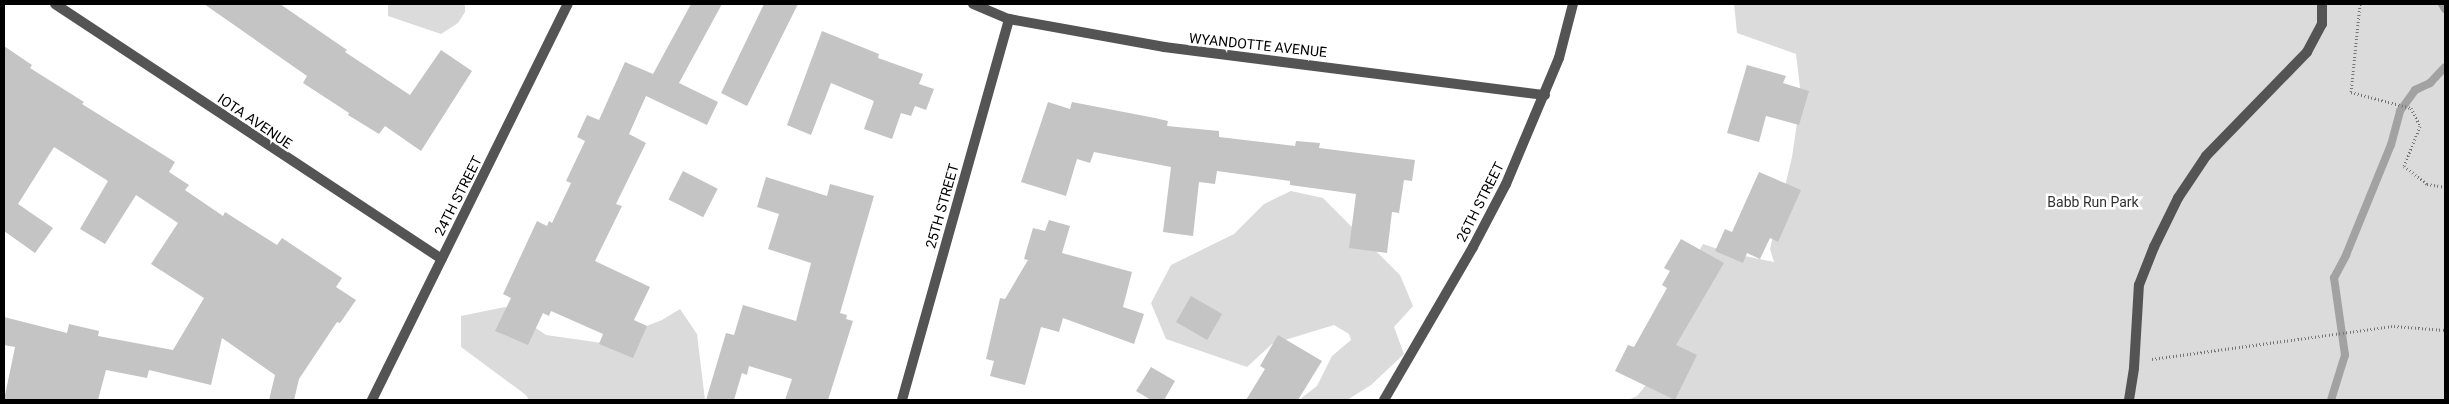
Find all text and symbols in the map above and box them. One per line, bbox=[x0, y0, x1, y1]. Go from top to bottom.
street label: WYANDOTTE AVENUE bbox=[1188, 29, 1328, 61]
street label: IOTA AVENUE bbox=[215, 90, 295, 152]
street label: 24TH STREET bbox=[431, 153, 485, 239]
street label: 26TH STREET bbox=[1453, 159, 1507, 245]
street label: 25TH STREET bbox=[922, 162, 962, 250]
park label: Babb Run Park bbox=[2047, 194, 2139, 210]

